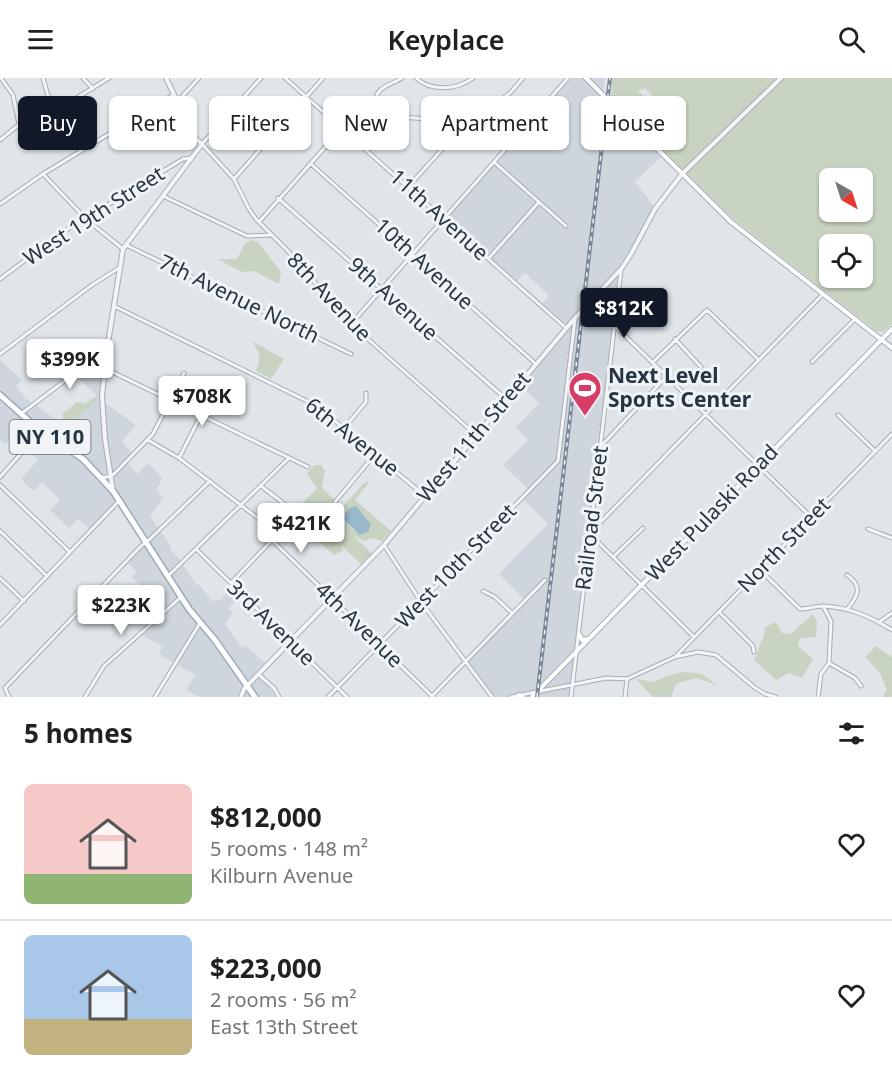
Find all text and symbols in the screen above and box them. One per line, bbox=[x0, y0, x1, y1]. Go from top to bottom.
text: Keyplace bbox=[387, 21, 505, 58]
icon: menu bbox=[24, 23, 57, 56]
icon: search bbox=[835, 23, 868, 56]
chip: Buy bbox=[18, 96, 97, 150]
chip: Rent bbox=[109, 96, 197, 150]
chip: Filters bbox=[209, 96, 311, 150]
chip: New bbox=[323, 96, 409, 150]
chip: Apartment bbox=[421, 96, 569, 150]
chip: House bbox=[581, 96, 686, 150]
street label: West 19th Street bbox=[18, 159, 170, 271]
street label: 11th Avenue bbox=[384, 162, 495, 266]
north arrow bbox=[819, 168, 873, 222]
map controls bbox=[819, 168, 873, 288]
street label: 10th Avenue bbox=[369, 211, 480, 315]
button: locate bbox=[819, 234, 873, 288]
street label: 8th Avenue bbox=[281, 246, 378, 347]
street label: 7th Avenue North bbox=[155, 247, 324, 349]
street label: 9th Avenue bbox=[343, 250, 445, 346]
pin: $812K bbox=[582, 288, 666, 339]
text: $812K bbox=[594, 294, 654, 321]
pin: $399K bbox=[28, 339, 112, 390]
text: $399K bbox=[40, 345, 100, 372]
place label: Next Level Sports Center bbox=[608, 361, 752, 413]
street label: West 11th Street bbox=[410, 365, 537, 508]
sports icon: Next Level Sports Center bbox=[567, 370, 603, 417]
pin: $708K bbox=[160, 376, 244, 427]
text: $708K bbox=[172, 382, 232, 409]
street label: 6th Avenue bbox=[300, 391, 405, 482]
road number: NY 110 bbox=[10, 420, 90, 454]
street label: West Pulaski Road bbox=[639, 438, 784, 587]
street label: Railroad Street bbox=[568, 444, 614, 592]
street label: North Street bbox=[731, 490, 836, 598]
street label: West 10th Street bbox=[389, 497, 522, 634]
pin: $421K bbox=[259, 503, 343, 554]
text: $421K bbox=[271, 509, 331, 536]
street label: 3rd Avenue bbox=[222, 573, 322, 671]
street label: 4th Avenue bbox=[310, 575, 410, 673]
pin: $223K bbox=[79, 585, 163, 636]
text: $223K bbox=[91, 591, 151, 618]
text: 5 homes bbox=[24, 715, 133, 751]
icon: filters bbox=[835, 717, 868, 750]
text: $812,000 bbox=[210, 799, 322, 835]
icon: home bbox=[72, 808, 144, 880]
icon: heart bbox=[835, 828, 868, 861]
text: 5 rooms · 148 m² bbox=[210, 835, 368, 862]
text: Kilburn Avenue bbox=[210, 862, 353, 889]
text: $223,000 bbox=[210, 950, 322, 986]
icon: home bbox=[72, 959, 144, 1031]
icon: heart bbox=[835, 979, 868, 1012]
text: 2 rooms · 56 m² bbox=[210, 986, 357, 1013]
text: East 13th Street bbox=[210, 1013, 358, 1040]

